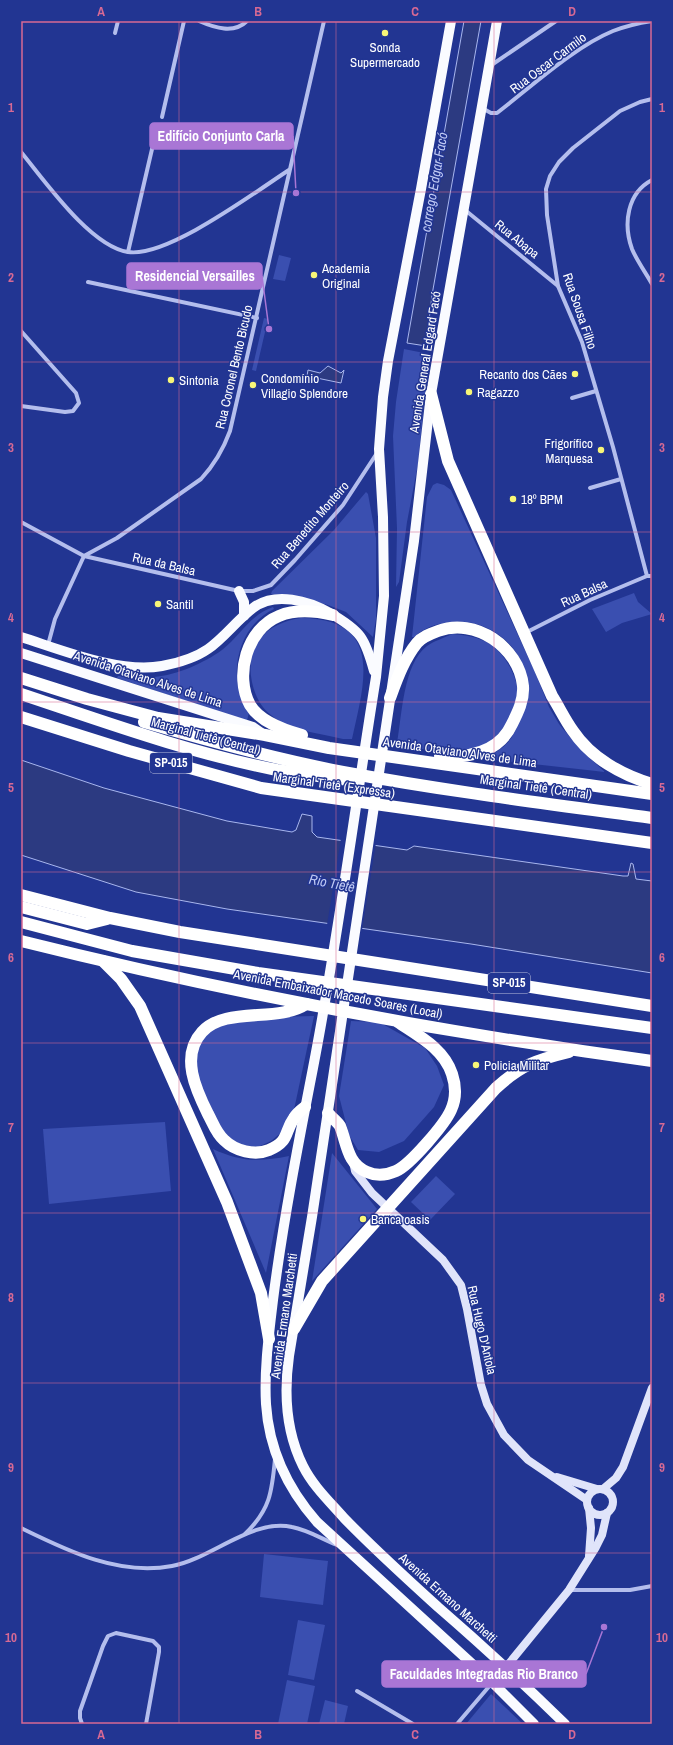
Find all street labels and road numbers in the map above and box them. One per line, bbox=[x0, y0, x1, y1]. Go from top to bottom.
street label: Rua Oscar Carmilo bbox=[506, 29, 590, 97]
street label: Rua Abapa bbox=[491, 216, 543, 262]
street label: Rua Sousa Filho bbox=[559, 271, 601, 351]
street label: Avenida General Edgard Facó bbox=[405, 290, 445, 435]
street label: Rua Coronel Bento Bicudo bbox=[211, 303, 257, 431]
street label: Rua Benedito Monteiro bbox=[267, 478, 353, 572]
street label: Rua da Balsa bbox=[131, 549, 197, 579]
street label: Rua Balsa bbox=[558, 575, 610, 611]
street label: Avenida Otaviano Alves de Lima bbox=[71, 647, 224, 711]
street label: Marginal Tietê (Central) bbox=[149, 713, 263, 759]
street label: Avenida Otaviano Alves de Lima bbox=[381, 733, 538, 771]
road number: SP-015 bbox=[150, 753, 192, 773]
street label: Marginal Tietê (Expressa) bbox=[272, 768, 396, 802]
street label: Marginal Tietê (Central) bbox=[479, 771, 593, 803]
street label: Avenida Embaixador Macedo Soares (Local) bbox=[231, 965, 444, 1023]
road number: SP-015 bbox=[488, 973, 530, 993]
street label: Avenida Ermano Marchetti bbox=[267, 1252, 301, 1381]
street label: Rua Hugo D'Antola bbox=[463, 1284, 501, 1376]
street label: Avenida Ermano Marchetti bbox=[395, 1549, 501, 1647]

